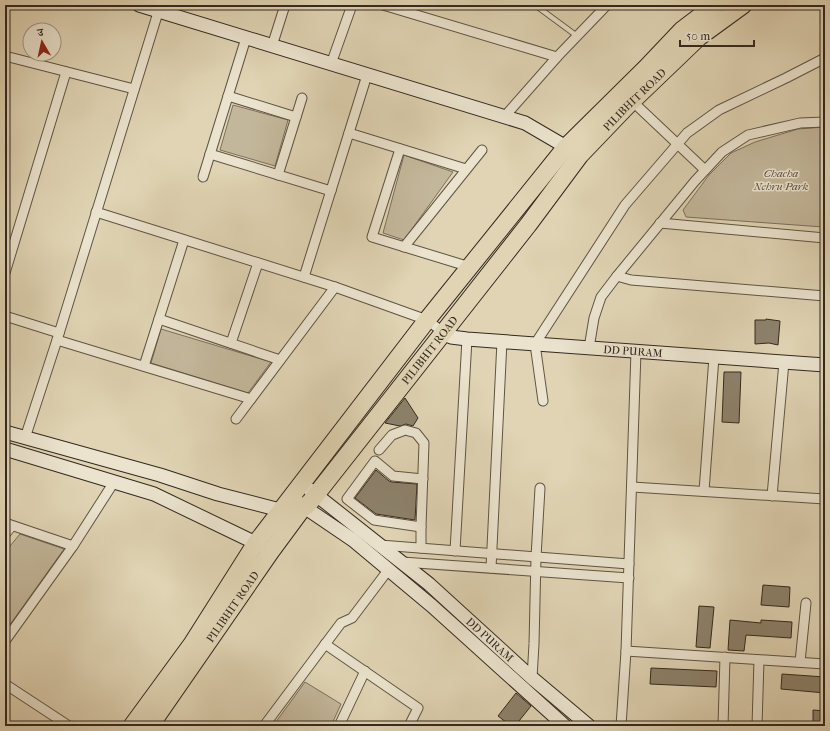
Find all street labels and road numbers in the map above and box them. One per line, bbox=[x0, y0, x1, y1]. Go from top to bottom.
street label: PILIBHIT ROAD bbox=[600, 66, 669, 134]
street label: PILIBHIT ROAD bbox=[399, 313, 461, 387]
street label: DD PURAM bbox=[603, 342, 663, 360]
street label: PILIBHIT ROAD bbox=[203, 569, 262, 645]
street label: DD PURAM bbox=[464, 615, 516, 664]

